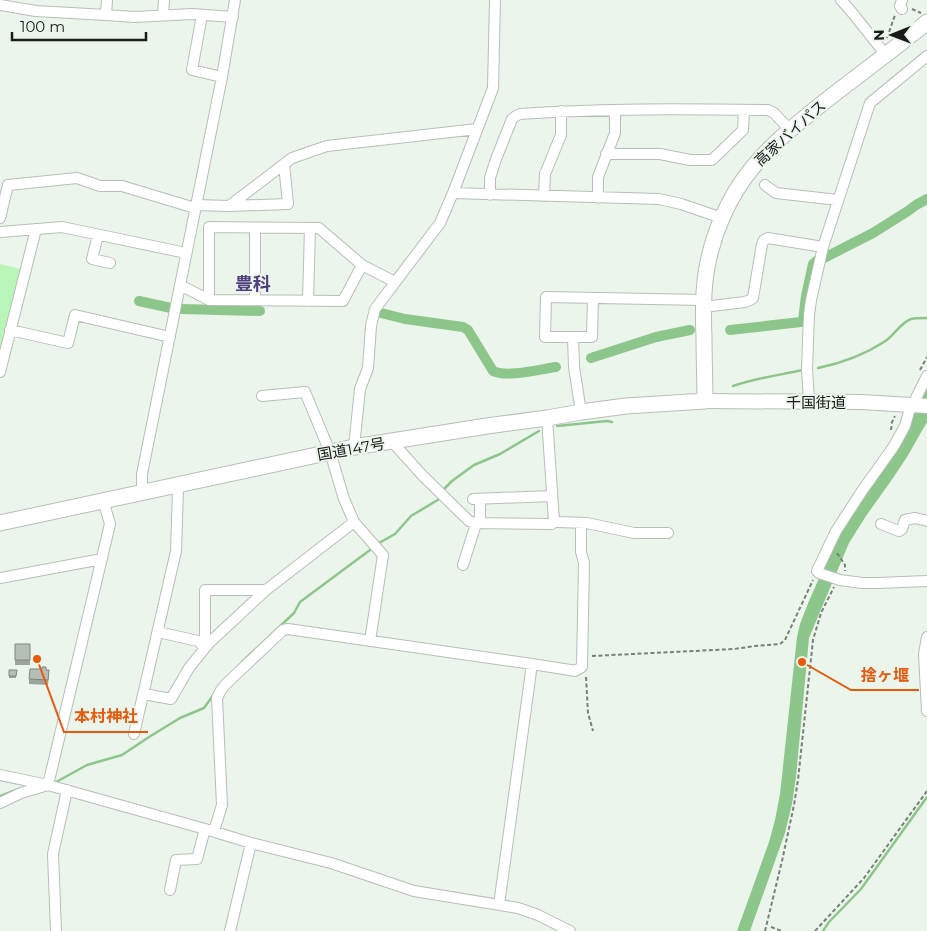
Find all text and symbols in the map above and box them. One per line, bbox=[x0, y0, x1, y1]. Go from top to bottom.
scale bar bbox=[12, 10, 146, 42]
north arrow bbox=[867, 10, 917, 60]
text: 100 m bbox=[20, 17, 65, 36]
text: N bbox=[870, 29, 888, 41]
street label: 高家バイパス bbox=[750, 96, 830, 170]
district label: 豊科 bbox=[235, 273, 271, 295]
street label: 千国街道 bbox=[786, 393, 846, 412]
street label: 国道147号 bbox=[316, 434, 386, 464]
callout: 捨ヶ堰 bbox=[851, 659, 919, 690]
text: 捨ヶ堰 bbox=[861, 666, 909, 685]
callout: 本村神社 bbox=[64, 701, 148, 732]
text: 本村神社 bbox=[74, 707, 138, 726]

